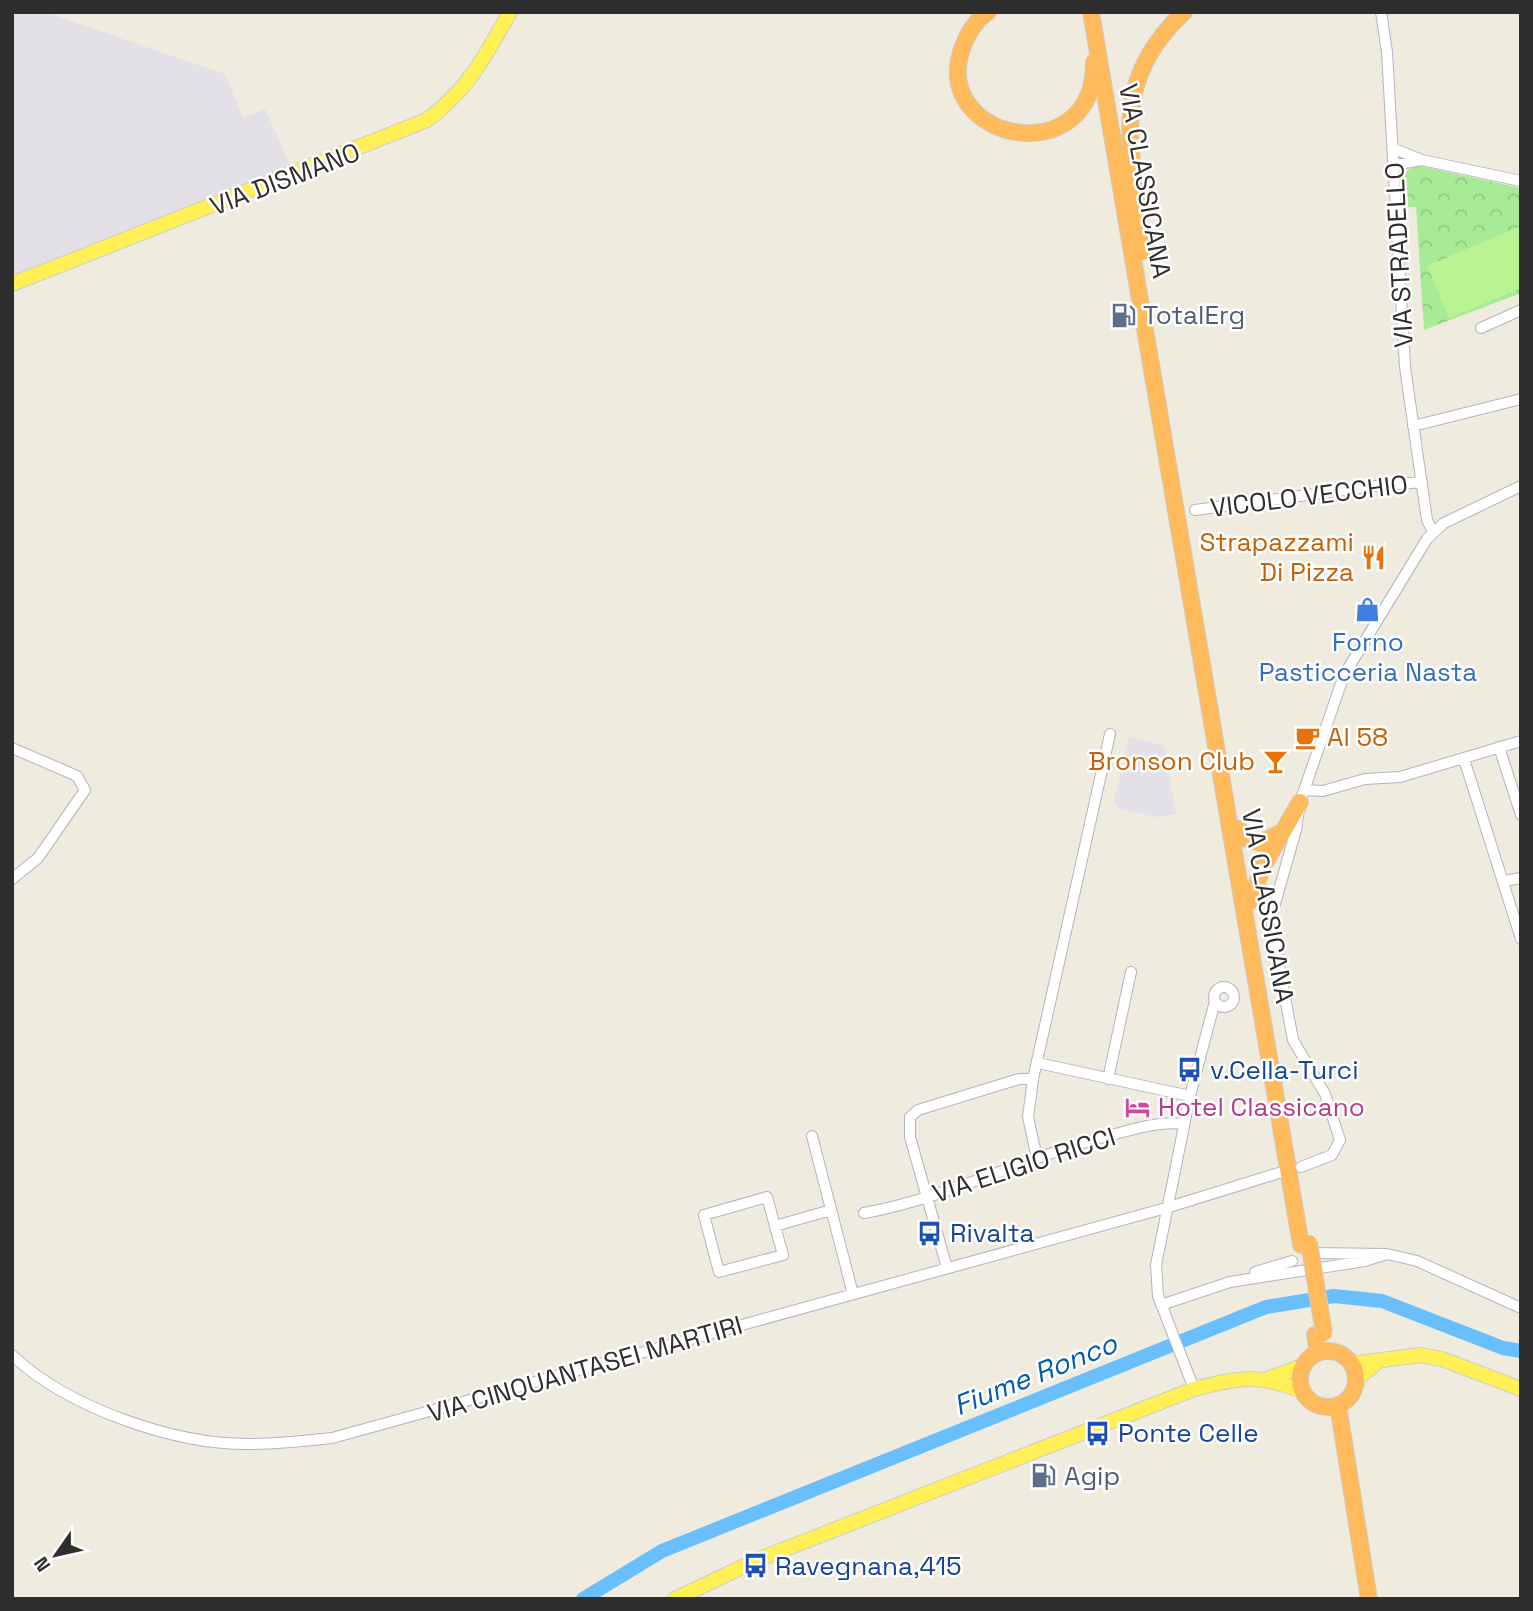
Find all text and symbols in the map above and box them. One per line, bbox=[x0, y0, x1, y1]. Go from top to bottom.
street label: VIA CLASSICANA bbox=[1111, 81, 1179, 281]
street label: VIA DISMANO bbox=[205, 135, 365, 223]
street label: VIA STRADELLO bbox=[1377, 161, 1421, 349]
place label: TotalErg bbox=[1143, 298, 1245, 332]
fuel station icon: TotalErg bbox=[1109, 301, 1137, 329]
street label: VICOLO VECCHIO bbox=[1208, 467, 1410, 525]
place label: Strapazzami Di Pizza bbox=[1199, 525, 1354, 589]
restaurant icon: Strapazzami Di Pizza bbox=[1360, 543, 1388, 571]
shop icon: Forno Pasticceria Nasta bbox=[1354, 596, 1382, 624]
place label: Forno Pasticceria Nasta bbox=[1259, 625, 1477, 689]
place label: Al 58 bbox=[1327, 720, 1388, 754]
cafe icon: Al 58 bbox=[1293, 723, 1321, 751]
place label: Bronson Club bbox=[1088, 744, 1255, 778]
bar icon: Bronson Club bbox=[1261, 747, 1289, 775]
street label: VIA CLASSICANA bbox=[1234, 806, 1302, 1006]
place label: v.Cella-Turci bbox=[1210, 1053, 1359, 1087]
bus stop icon: v.Cella-Turci bbox=[1176, 1056, 1204, 1084]
place label: Hotel Classicano bbox=[1158, 1090, 1365, 1124]
hotel icon: Hotel Classicano bbox=[1124, 1093, 1152, 1121]
street label: VIA ELIGIO RICCI bbox=[928, 1119, 1120, 1211]
place label: Rivalta bbox=[950, 1216, 1035, 1250]
bus stop icon: Rivalta bbox=[916, 1219, 944, 1247]
street label: VIA CINQUANTASEI MARTIRI bbox=[424, 1308, 746, 1430]
water label: Fiume Ronco bbox=[948, 1325, 1123, 1423]
place label: Ponte Celle bbox=[1118, 1416, 1259, 1450]
bus stop icon: Ponte Celle bbox=[1084, 1419, 1112, 1447]
place label: Agip bbox=[1064, 1459, 1120, 1493]
fuel station icon: Agip bbox=[1030, 1462, 1058, 1490]
north arrow bbox=[21, 1520, 91, 1590]
place label: Ravegnana,415 bbox=[775, 1549, 962, 1583]
text: N bbox=[28, 1552, 56, 1576]
bus stop icon: Ravegnana,415 bbox=[741, 1552, 769, 1580]

